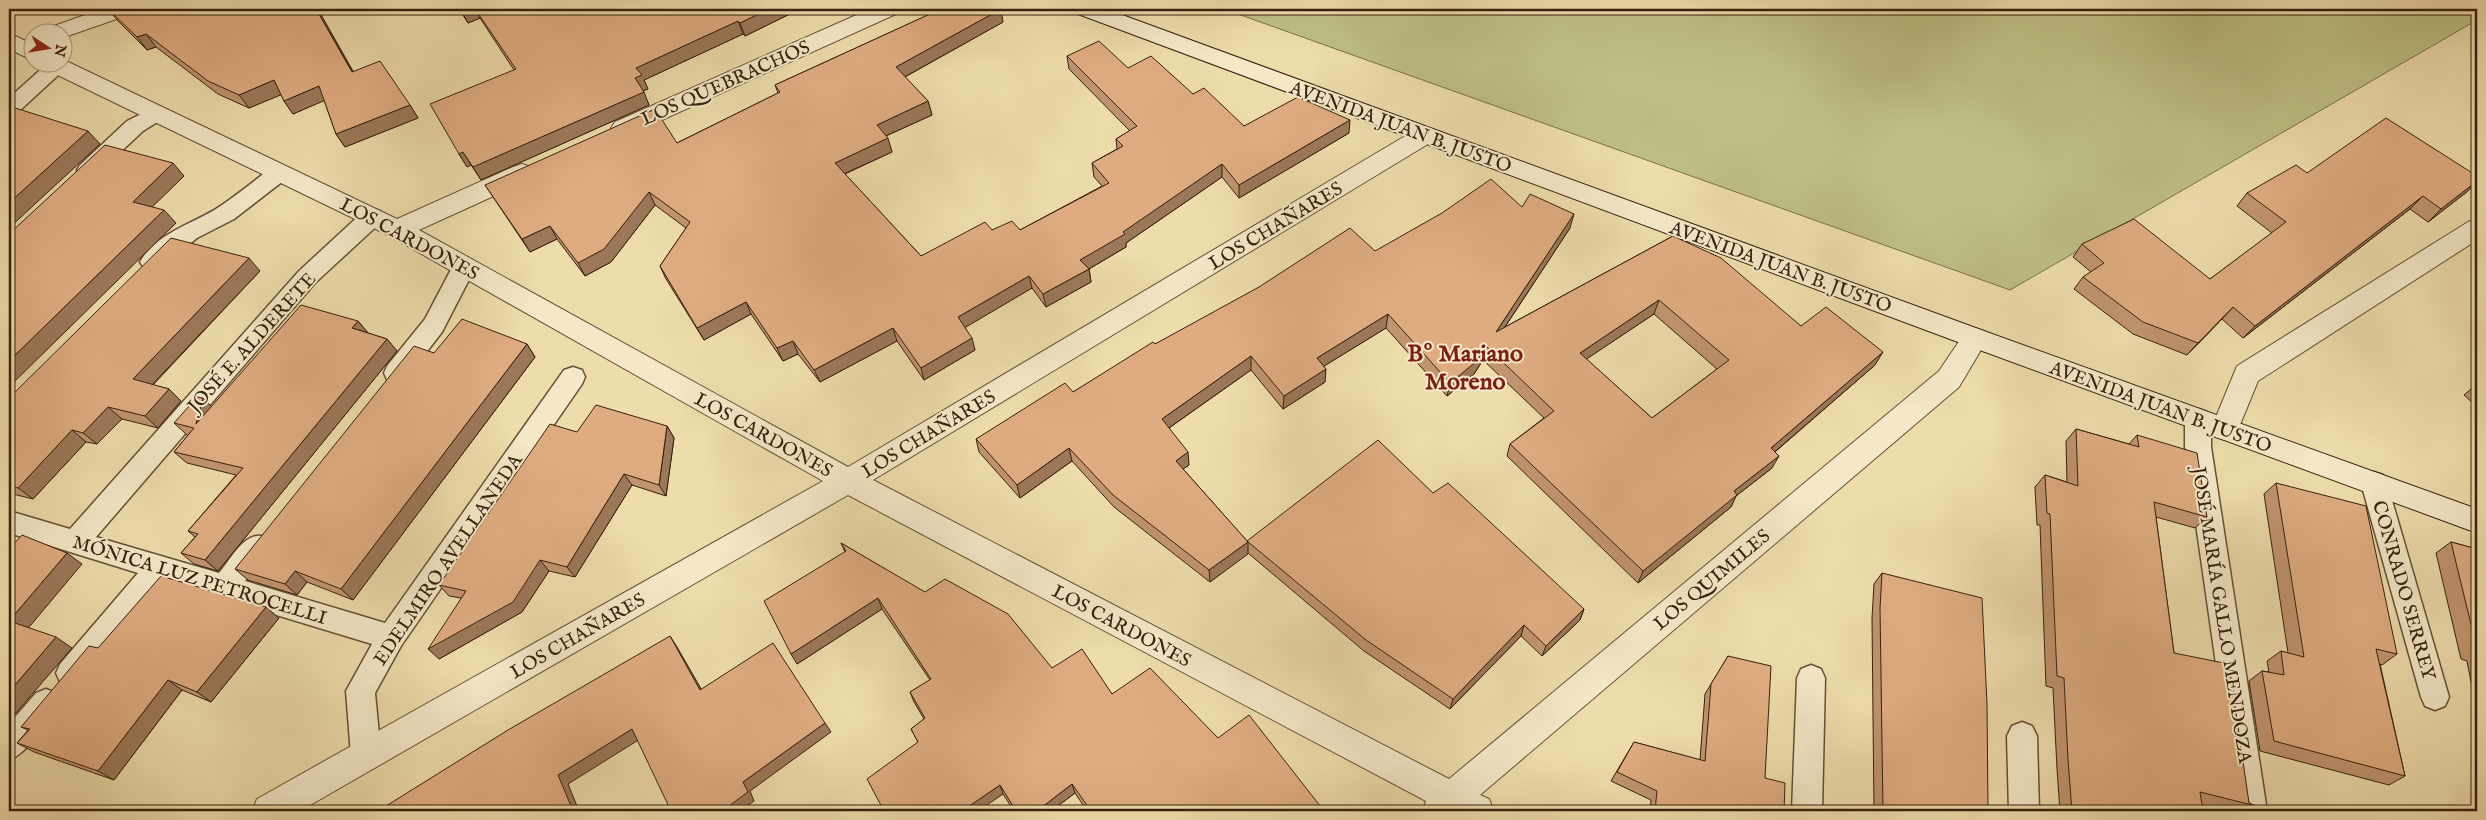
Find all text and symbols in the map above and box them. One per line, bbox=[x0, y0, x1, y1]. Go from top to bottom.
north arrow bbox=[22, 22, 72, 72]
street label: LOS QUEBRACHOS bbox=[638, 36, 814, 132]
text: N bbox=[50, 42, 70, 58]
street label: AVENIDA JUAN B. JUSTO bbox=[1285, 76, 1515, 179]
street label: LOS CHAÑARES bbox=[1204, 176, 1347, 276]
street label: LOS CARDONES bbox=[335, 193, 483, 286]
street label: AVENIDA JUAN B. JUSTO bbox=[1665, 216, 1895, 319]
street label: JOSÉ E. ALDERETE bbox=[181, 267, 322, 420]
district label: Bº Mariano Moreno bbox=[1407, 339, 1523, 398]
street label: AVENIDA JUAN B. JUSTO bbox=[2045, 356, 2275, 459]
street label: LOS CHAÑARES bbox=[857, 384, 1000, 484]
street label: LOS CARDONES bbox=[690, 388, 836, 484]
street label: EDELMIRO AVELLANEDA bbox=[369, 449, 529, 670]
street label: JOSÉ MARÍA GALLO MENDOZA bbox=[2185, 463, 2258, 766]
street label: CONRADO SERREY bbox=[2366, 498, 2440, 684]
street label: LOS QUIMILES bbox=[1649, 525, 1776, 636]
street label: MÓNICA LUZ PETROCELLI bbox=[70, 530, 330, 631]
street label: LOS CARDONES bbox=[1047, 580, 1195, 673]
street label: LOS CHAÑARES bbox=[506, 587, 650, 685]

